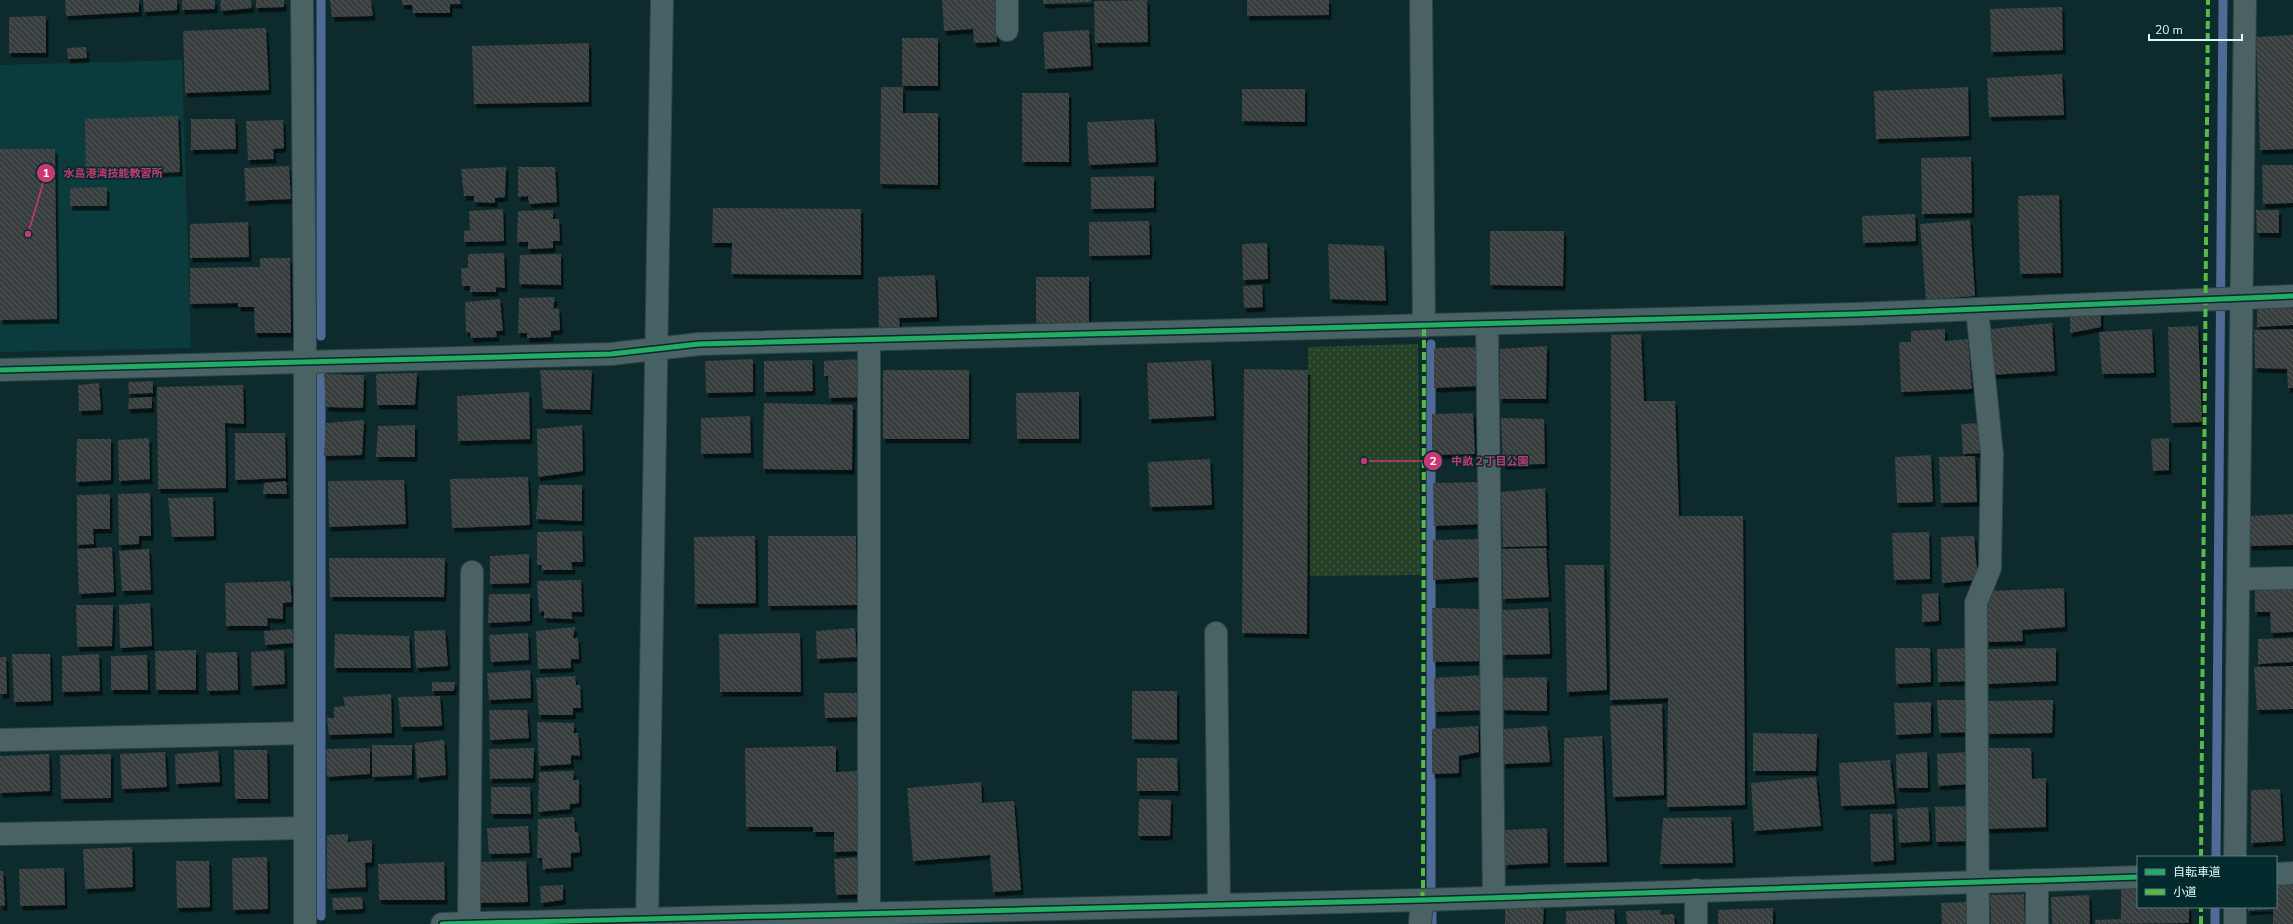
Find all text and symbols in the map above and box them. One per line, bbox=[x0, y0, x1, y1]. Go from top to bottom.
scale bar bbox=[2149, 16, 2242, 42]
text: 20 m bbox=[2155, 22, 2183, 38]
callout: 水島港湾技能教習所 bbox=[36, 161, 171, 184]
text: 1 bbox=[42, 165, 50, 181]
text: 水島港湾技能教習所 bbox=[64, 166, 163, 181]
callout: 中畝２丁目公園 bbox=[1423, 450, 1536, 473]
text: 2 bbox=[1429, 453, 1437, 469]
text: 中畝２丁目公園 bbox=[1452, 454, 1529, 469]
legend bbox=[2137, 856, 2277, 908]
text: 自転車道 bbox=[2173, 864, 2221, 880]
text: 小道 bbox=[2173, 884, 2197, 900]

